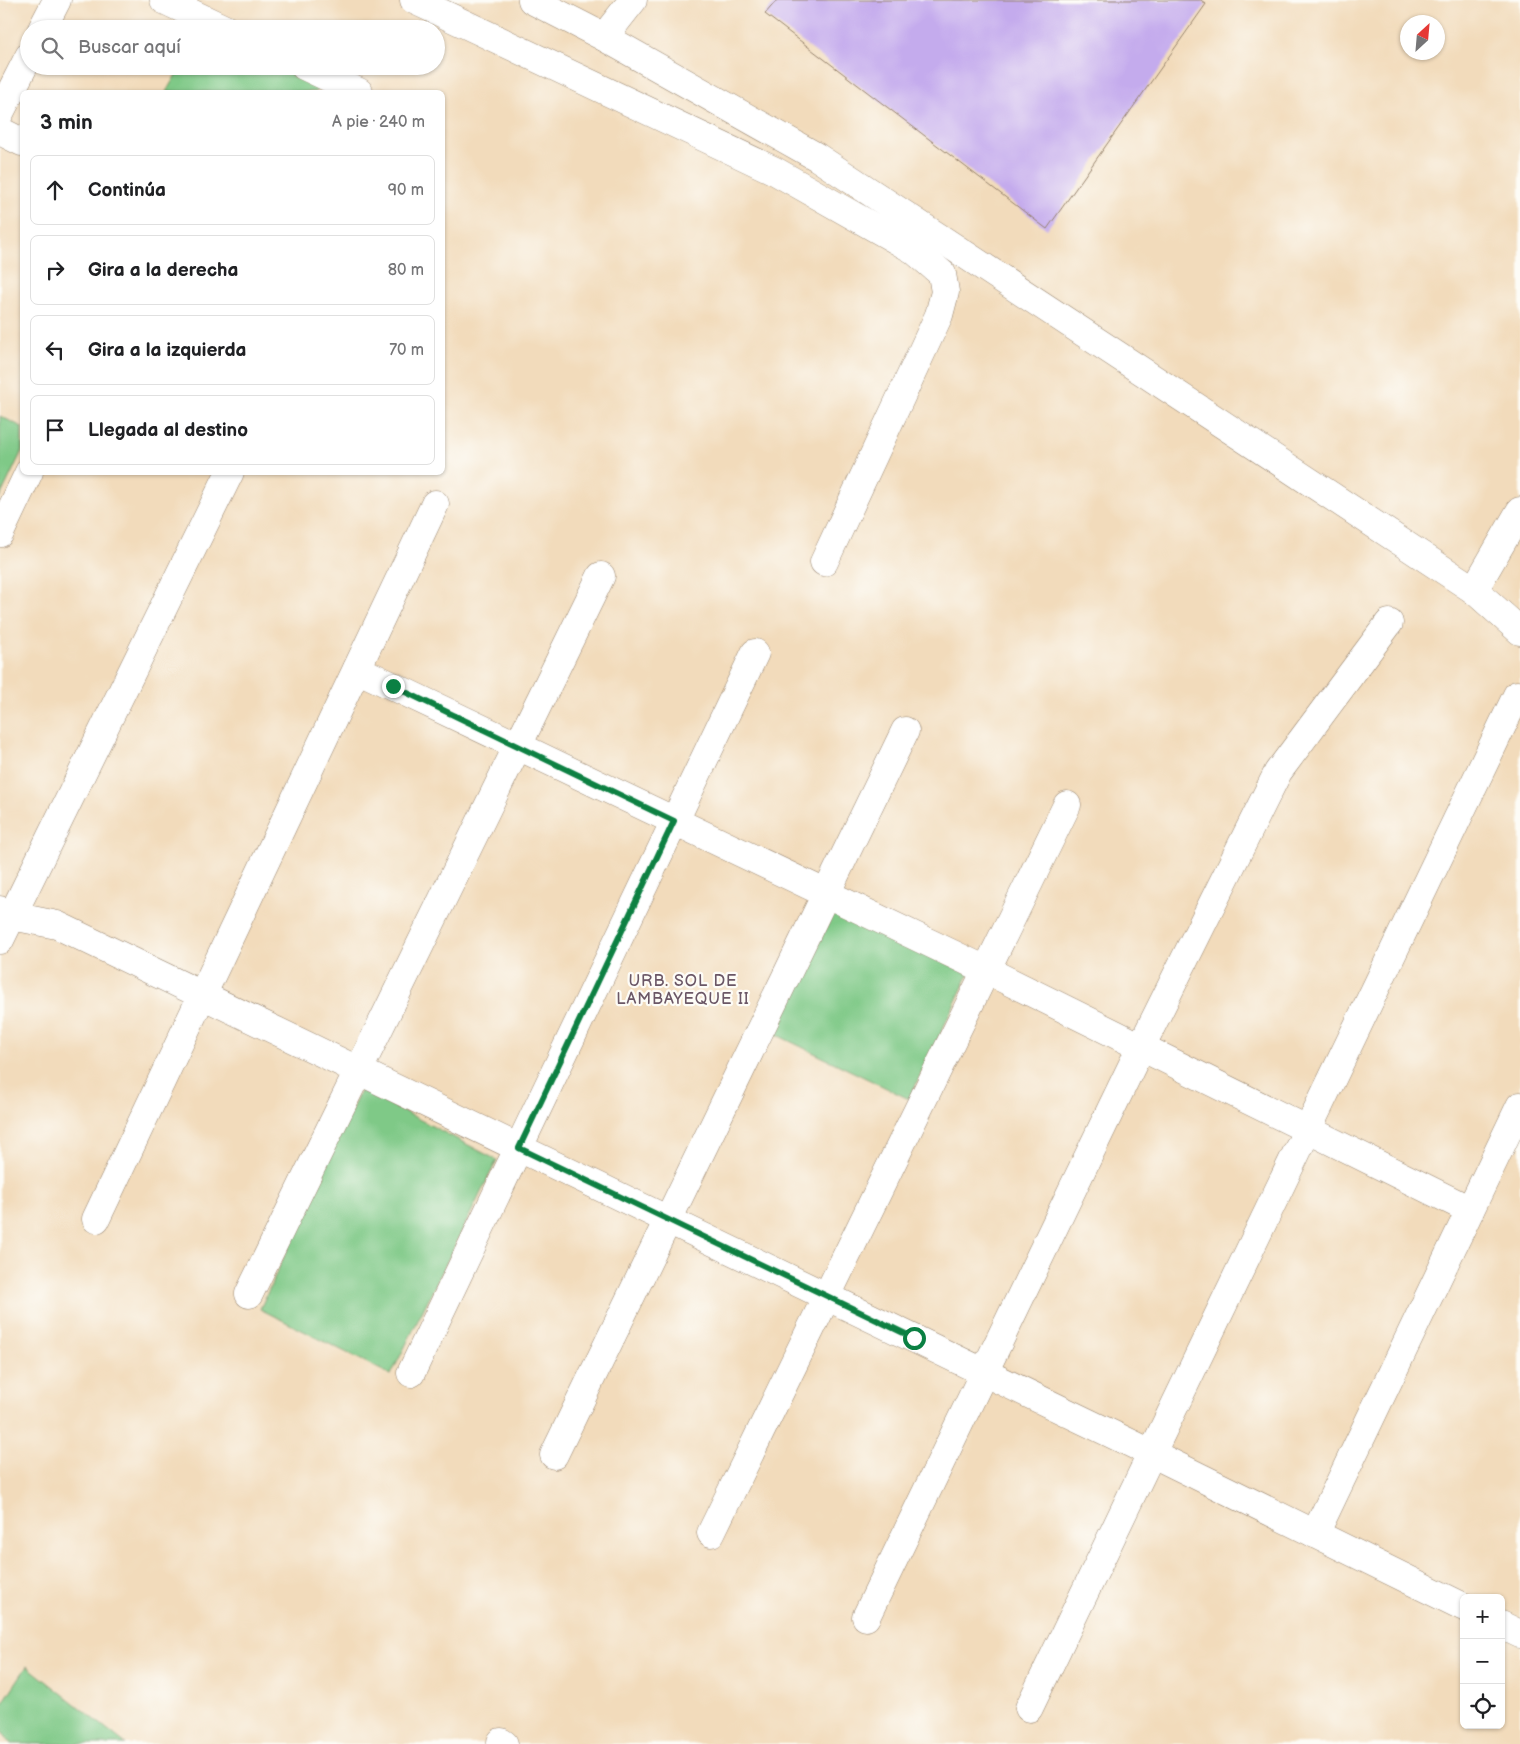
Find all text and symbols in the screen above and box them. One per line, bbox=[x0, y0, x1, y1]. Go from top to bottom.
north arrow bbox=[1400, 15, 1445, 60]
search box bbox=[20, 20, 445, 75]
icon: search bbox=[38, 34, 66, 62]
text: Buscar aquí bbox=[78, 36, 181, 59]
text: 3 min bbox=[40, 110, 93, 135]
text: A pie · 240 m bbox=[332, 113, 425, 132]
icon: ahead bbox=[41, 176, 69, 204]
text: Continúa bbox=[88, 179, 166, 202]
text: 90 m bbox=[388, 181, 424, 200]
icon: right bbox=[41, 256, 69, 284]
text: Gira a la derecha bbox=[88, 259, 238, 282]
text: 80 m bbox=[388, 261, 424, 280]
icon: left bbox=[41, 336, 69, 364]
text: Gira a la izquierda bbox=[88, 339, 246, 362]
text: 70 m bbox=[389, 341, 424, 360]
icon: arrive bbox=[41, 416, 69, 444]
text: Llegada al destino bbox=[88, 419, 248, 442]
route end bbox=[382, 675, 405, 698]
district label: URB. SOL DE LAMBAYEQUE II bbox=[616, 972, 750, 1009]
route start bbox=[903, 1327, 926, 1350]
map controls bbox=[1460, 1594, 1505, 1729]
button: + bbox=[1460, 1594, 1505, 1639]
button: − bbox=[1460, 1639, 1505, 1684]
button: locate bbox=[1460, 1684, 1505, 1729]

